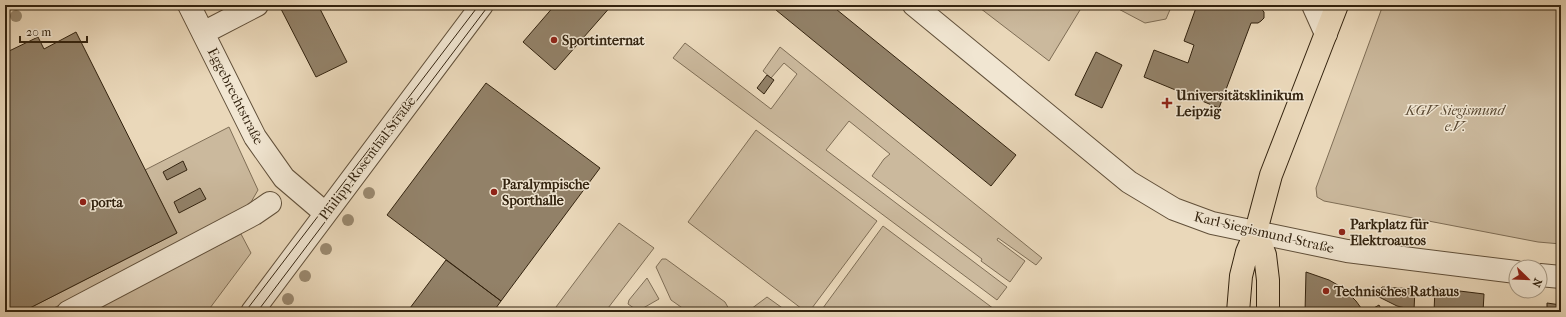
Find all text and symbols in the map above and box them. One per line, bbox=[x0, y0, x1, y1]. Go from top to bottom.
scale bar bbox=[20, 18, 87, 44]
text: 20 m bbox=[26, 25, 51, 39]
place label: Sportinternat bbox=[562, 32, 645, 49]
marker: Sportinternat bbox=[549, 35, 559, 45]
street label: Eggebrechtstraße bbox=[204, 45, 267, 148]
place label: Universitätsklinikum Leipzig bbox=[1175, 87, 1304, 120]
street label: Philipp-Rosenthal-Straße bbox=[315, 93, 420, 224]
marker: Universitätsklinikum Leipzig bbox=[1161, 97, 1173, 109]
park label: KGV Siegismund e.V. bbox=[1404, 102, 1506, 135]
place label: Paralympische Sporthalle bbox=[502, 176, 590, 209]
marker: Paralympische Sporthalle bbox=[489, 187, 499, 197]
place label: porta bbox=[90, 194, 124, 211]
marker: porta bbox=[78, 197, 88, 207]
street label: Karl-Siegismund-Straße bbox=[1192, 208, 1336, 257]
place label: Parkplatz für Elektroautos bbox=[1350, 216, 1429, 249]
marker: Parkplatz für Elektroautos bbox=[1337, 227, 1347, 237]
north arrow bbox=[1508, 259, 1548, 299]
text: N bbox=[1529, 276, 1544, 290]
place label: Technisches Rathaus bbox=[1333, 283, 1460, 300]
marker: Technisches Rathaus bbox=[1321, 286, 1331, 296]

